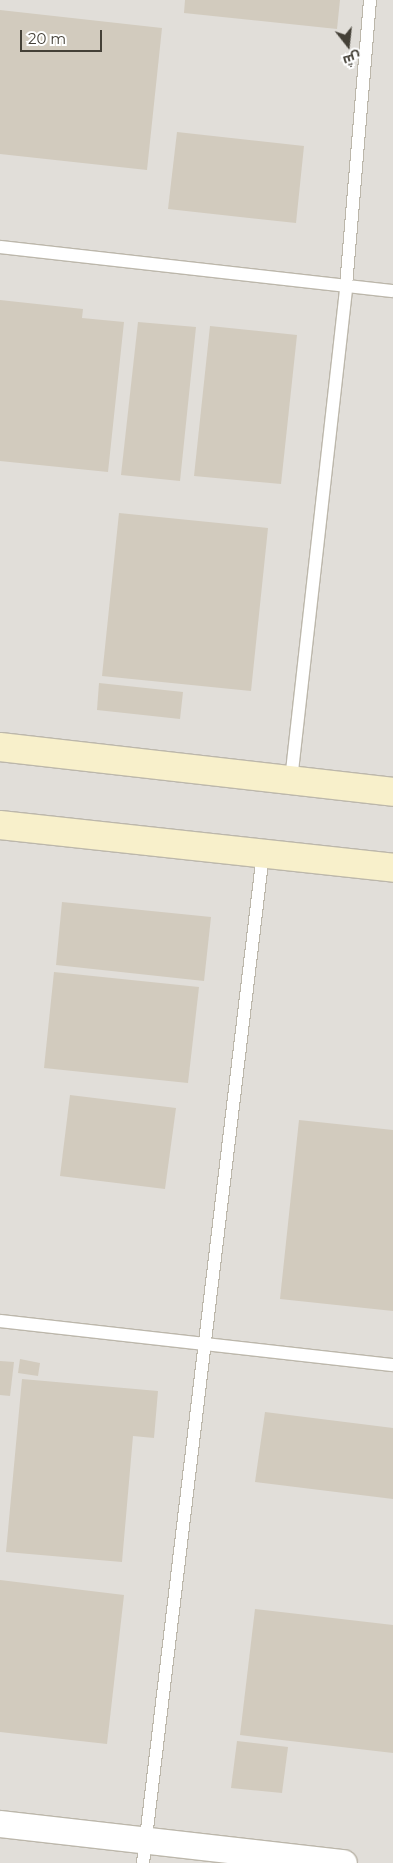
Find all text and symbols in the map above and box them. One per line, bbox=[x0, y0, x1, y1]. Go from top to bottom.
scale bar bbox=[22, 20, 105, 52]
north arrow bbox=[323, 20, 373, 70]
text: 20 m bbox=[28, 29, 66, 48]
text: ش bbox=[341, 48, 363, 71]

